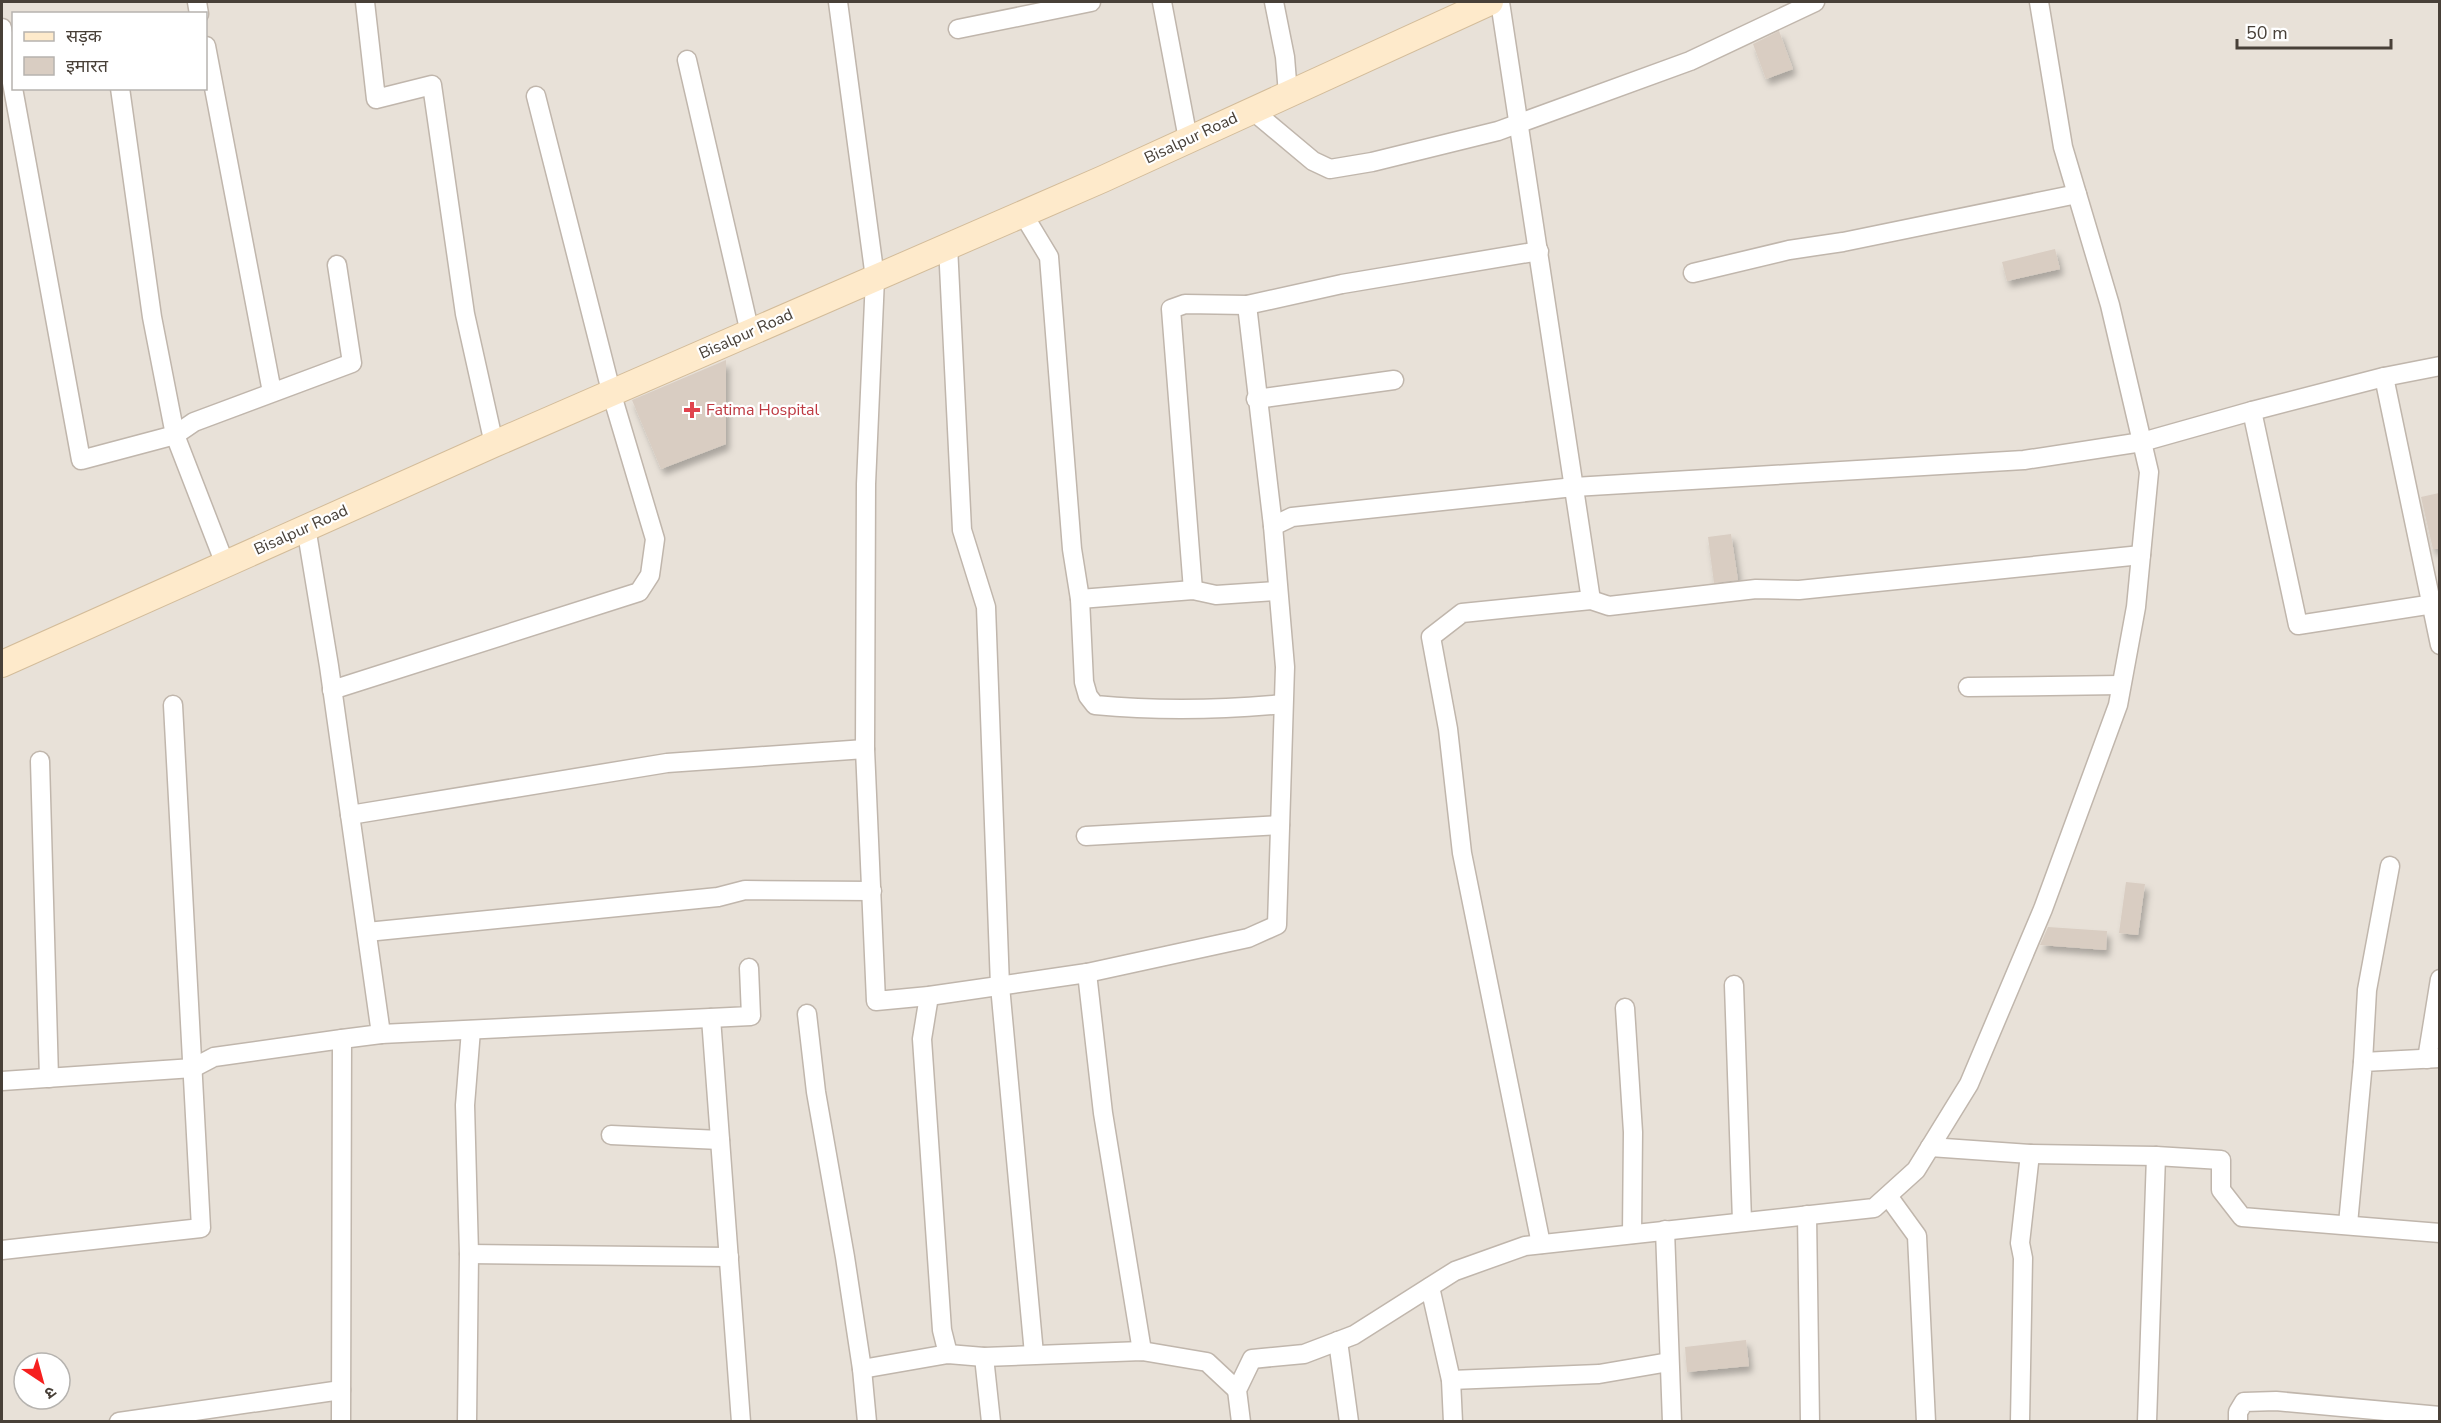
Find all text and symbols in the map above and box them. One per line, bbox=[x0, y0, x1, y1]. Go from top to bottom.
legend bbox=[12, 12, 207, 90]
scale bar bbox=[2237, 12, 2392, 50]
text: 50 m bbox=[2246, 21, 2288, 45]
text: सड़क bbox=[66, 24, 103, 48]
text: इमारत bbox=[66, 54, 109, 78]
street label: Bisalpur Road bbox=[1141, 107, 1241, 169]
street label: Bisalpur Road bbox=[695, 303, 797, 365]
place label: Fatima Hospital bbox=[706, 399, 819, 421]
marker: Fatima Hospital bbox=[683, 401, 701, 419]
street label: Bisalpur Road bbox=[250, 499, 352, 561]
north arrow bbox=[12, 1351, 72, 1411]
text: उ bbox=[39, 1381, 60, 1404]

